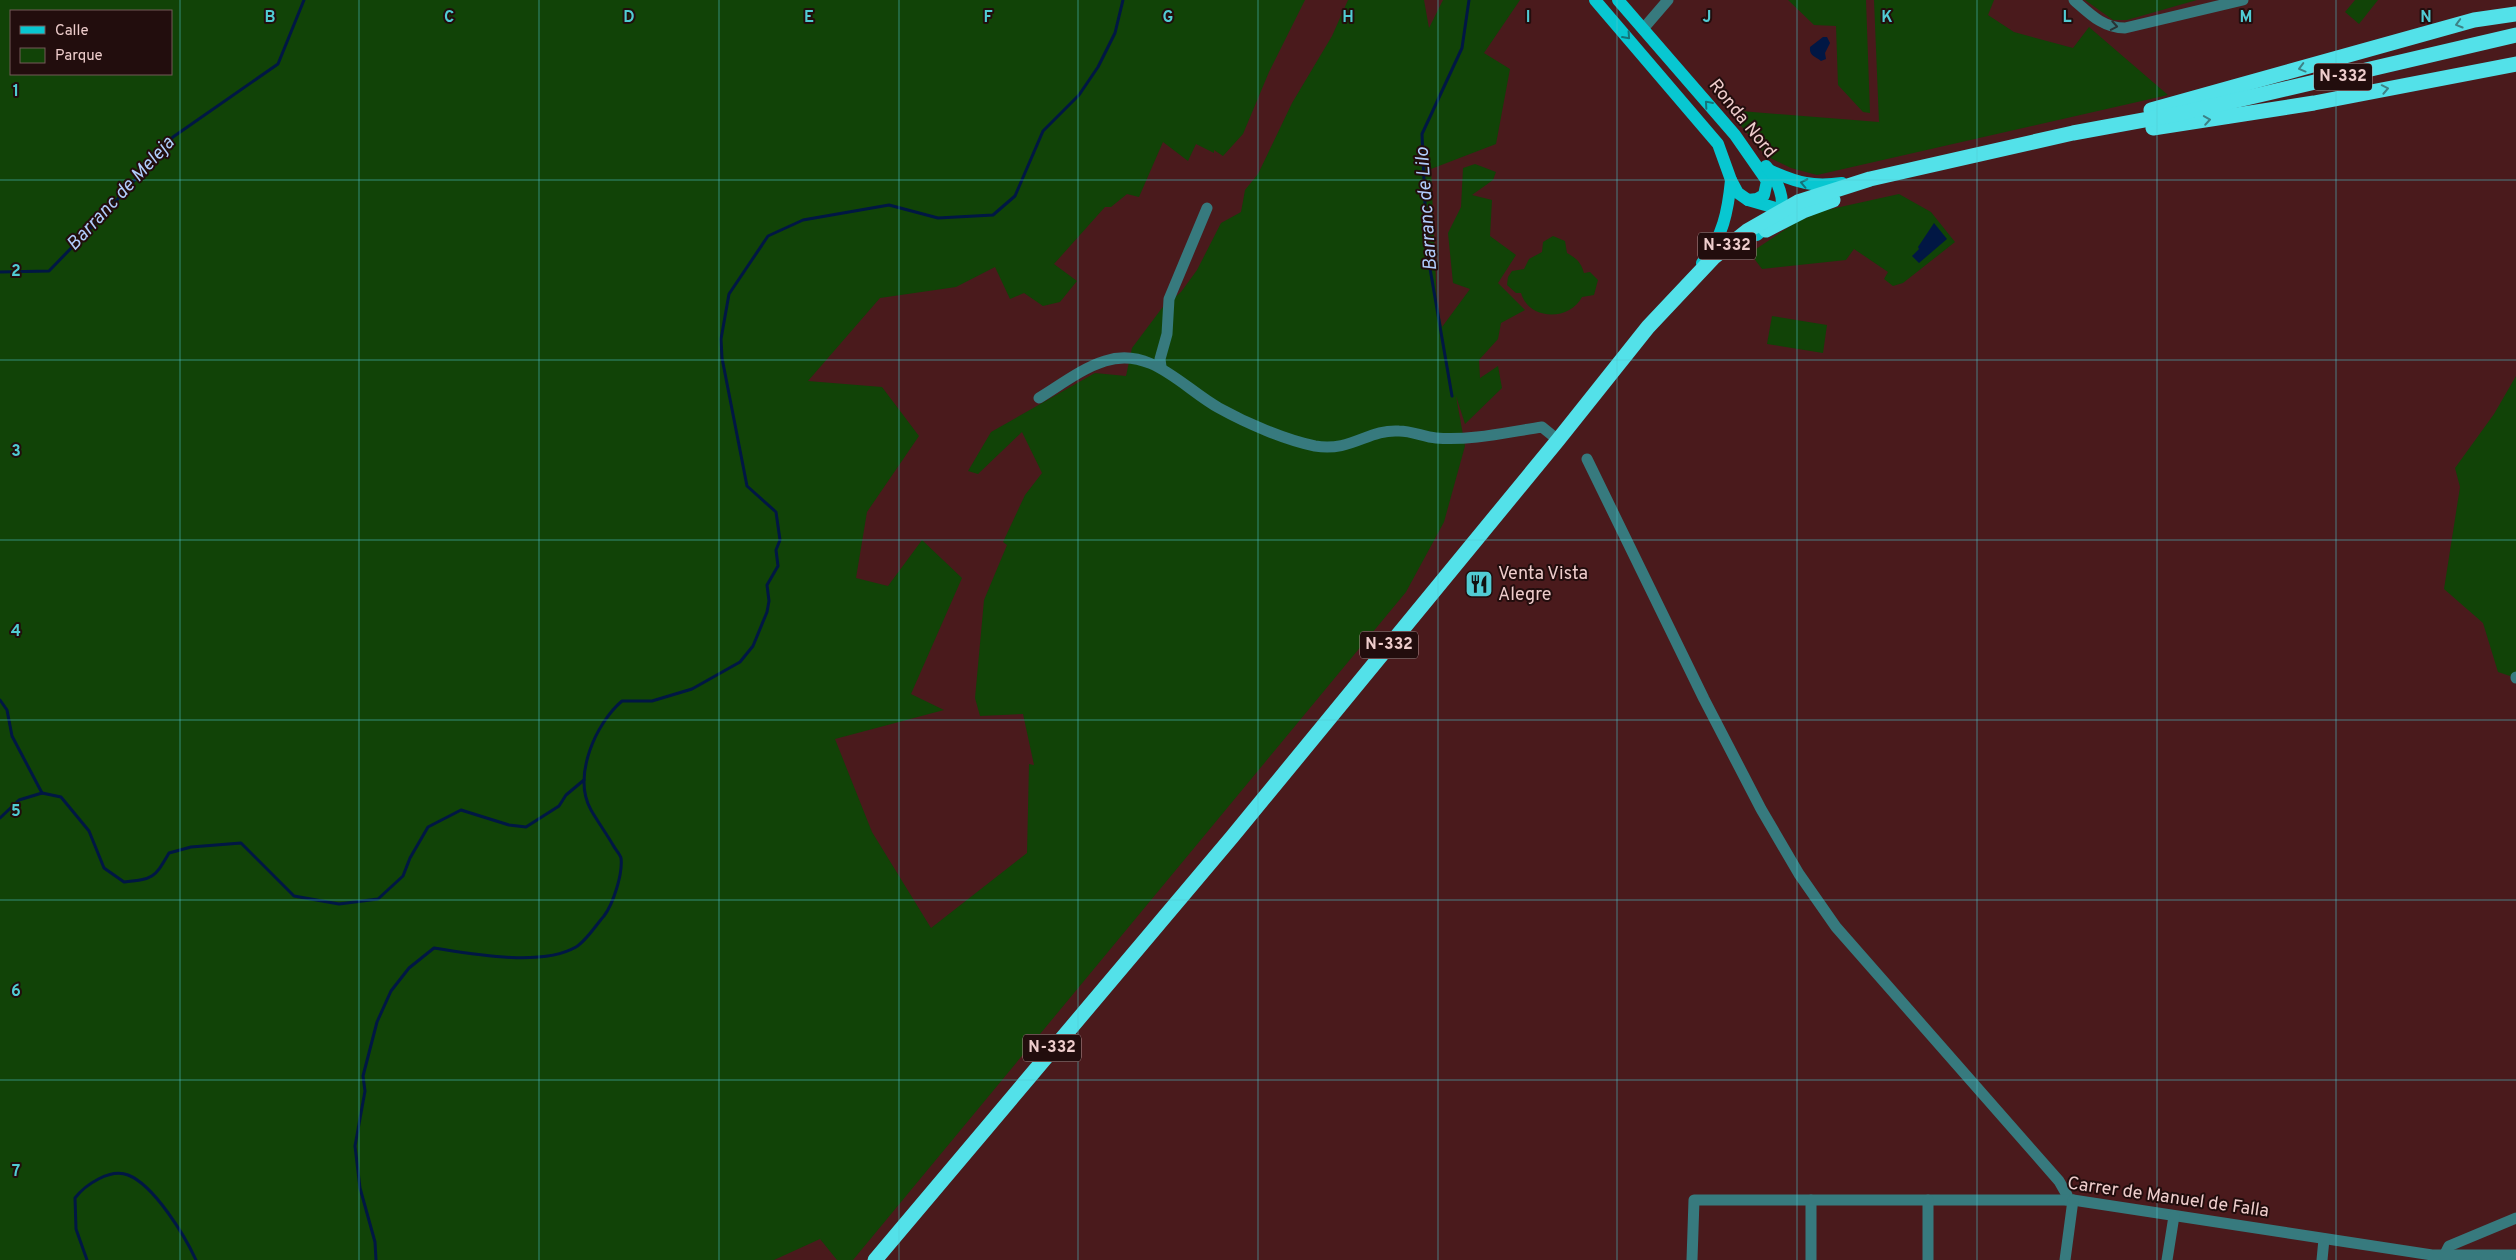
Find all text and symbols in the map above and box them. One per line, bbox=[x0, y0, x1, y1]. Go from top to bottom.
text: B bbox=[264, 8, 276, 28]
text: C bbox=[444, 8, 454, 28]
text: D bbox=[623, 8, 635, 28]
text: E bbox=[804, 8, 814, 28]
text: F bbox=[983, 8, 993, 28]
text: G bbox=[1163, 8, 1173, 28]
text: H bbox=[1342, 8, 1354, 28]
text: I bbox=[1526, 8, 1530, 28]
text: J bbox=[1703, 8, 1711, 28]
text: K bbox=[1881, 8, 1893, 28]
text: L bbox=[2062, 8, 2072, 28]
text: M bbox=[2240, 8, 2252, 28]
text: N bbox=[2420, 8, 2432, 28]
legend bbox=[10, 10, 172, 75]
one-way arrow bbox=[2455, 19, 2463, 29]
one-way arrow bbox=[2109, 21, 2118, 31]
text: Calle bbox=[55, 22, 89, 41]
one-way arrow bbox=[1621, 31, 1630, 40]
text: Parque bbox=[55, 47, 103, 66]
one-way arrow bbox=[2299, 63, 2307, 73]
road number: N-332 bbox=[2314, 64, 2372, 90]
street label: Ronda Nord bbox=[1703, 75, 1781, 163]
text: 1 bbox=[13, 82, 19, 102]
one-way arrow bbox=[2380, 84, 2389, 94]
one-way arrow bbox=[1704, 100, 1713, 109]
one-way arrow bbox=[2204, 115, 2212, 126]
water label: Barranc de Meleja bbox=[62, 132, 180, 256]
water label: Barranc de Lilo bbox=[1411, 145, 1443, 272]
one-way arrow bbox=[1800, 178, 1809, 189]
road number: N-332 bbox=[1698, 232, 1756, 260]
text: 2 bbox=[11, 262, 21, 282]
text: 3 bbox=[11, 442, 21, 462]
place label: Venta Vista Alegre bbox=[1498, 563, 1588, 607]
restaurant icon: Venta Vista Alegre bbox=[1464, 569, 1494, 599]
text: 4 bbox=[11, 622, 21, 642]
road number: N-332 bbox=[1360, 632, 1418, 658]
text: 5 bbox=[11, 802, 21, 822]
text: 6 bbox=[11, 982, 21, 1002]
road number: N-332 bbox=[1023, 1034, 1081, 1062]
text: 7 bbox=[12, 1162, 20, 1182]
street label: Carrer de Manuel de Falla bbox=[2066, 1172, 2270, 1224]

